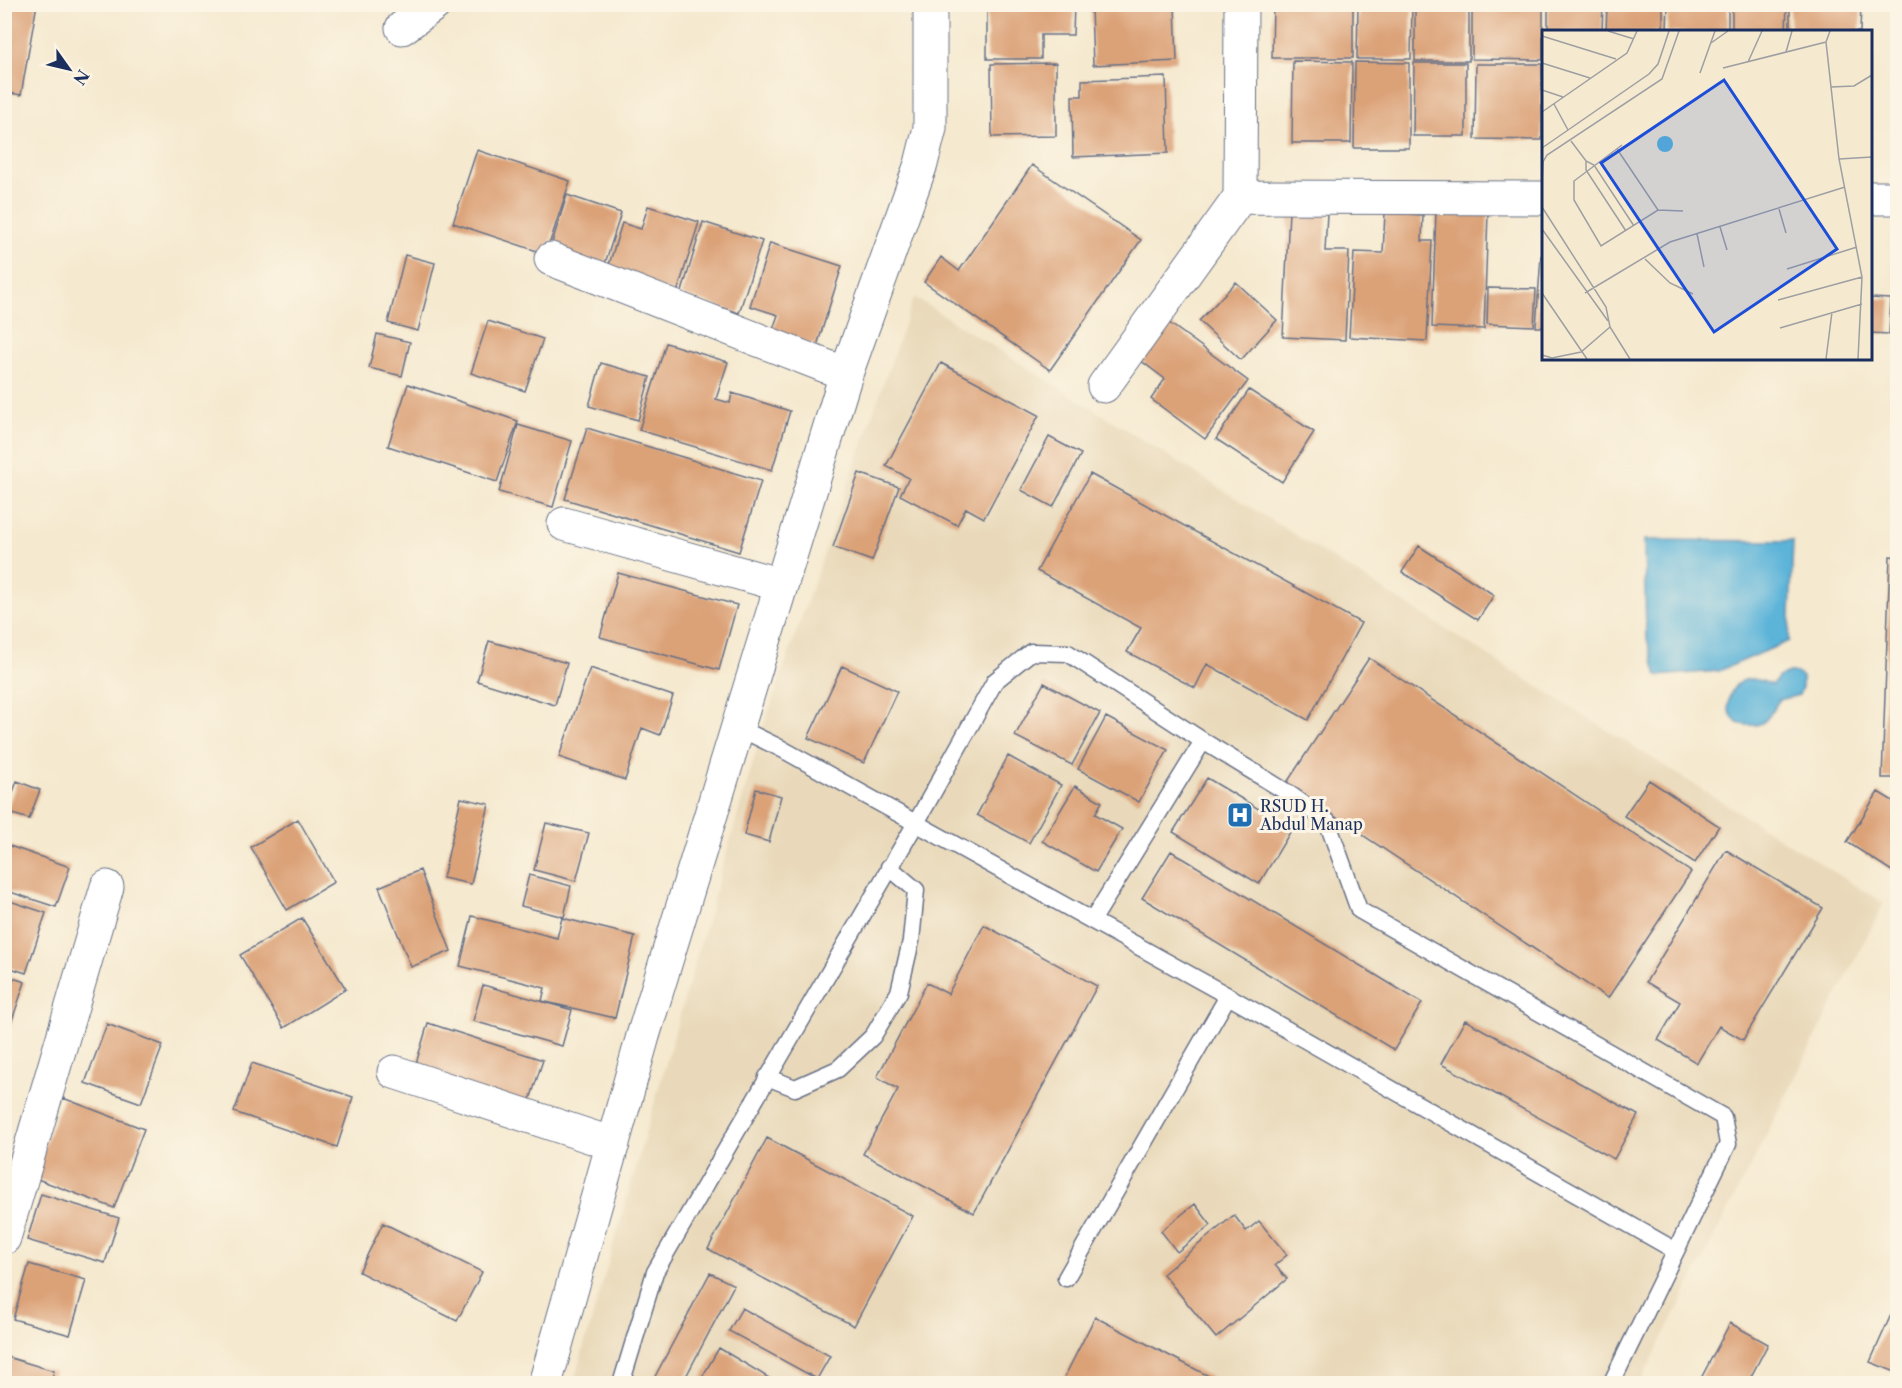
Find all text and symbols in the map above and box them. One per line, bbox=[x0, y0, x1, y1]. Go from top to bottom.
inset map bbox=[1542, 30, 1872, 360]
north arrow bbox=[39, 39, 99, 99]
text: N bbox=[69, 66, 94, 89]
place label: RSUD H. Abdul Manap bbox=[1259, 796, 1363, 834]
hospital icon: RSUD H. Abdul Manap bbox=[1225, 800, 1255, 830]

